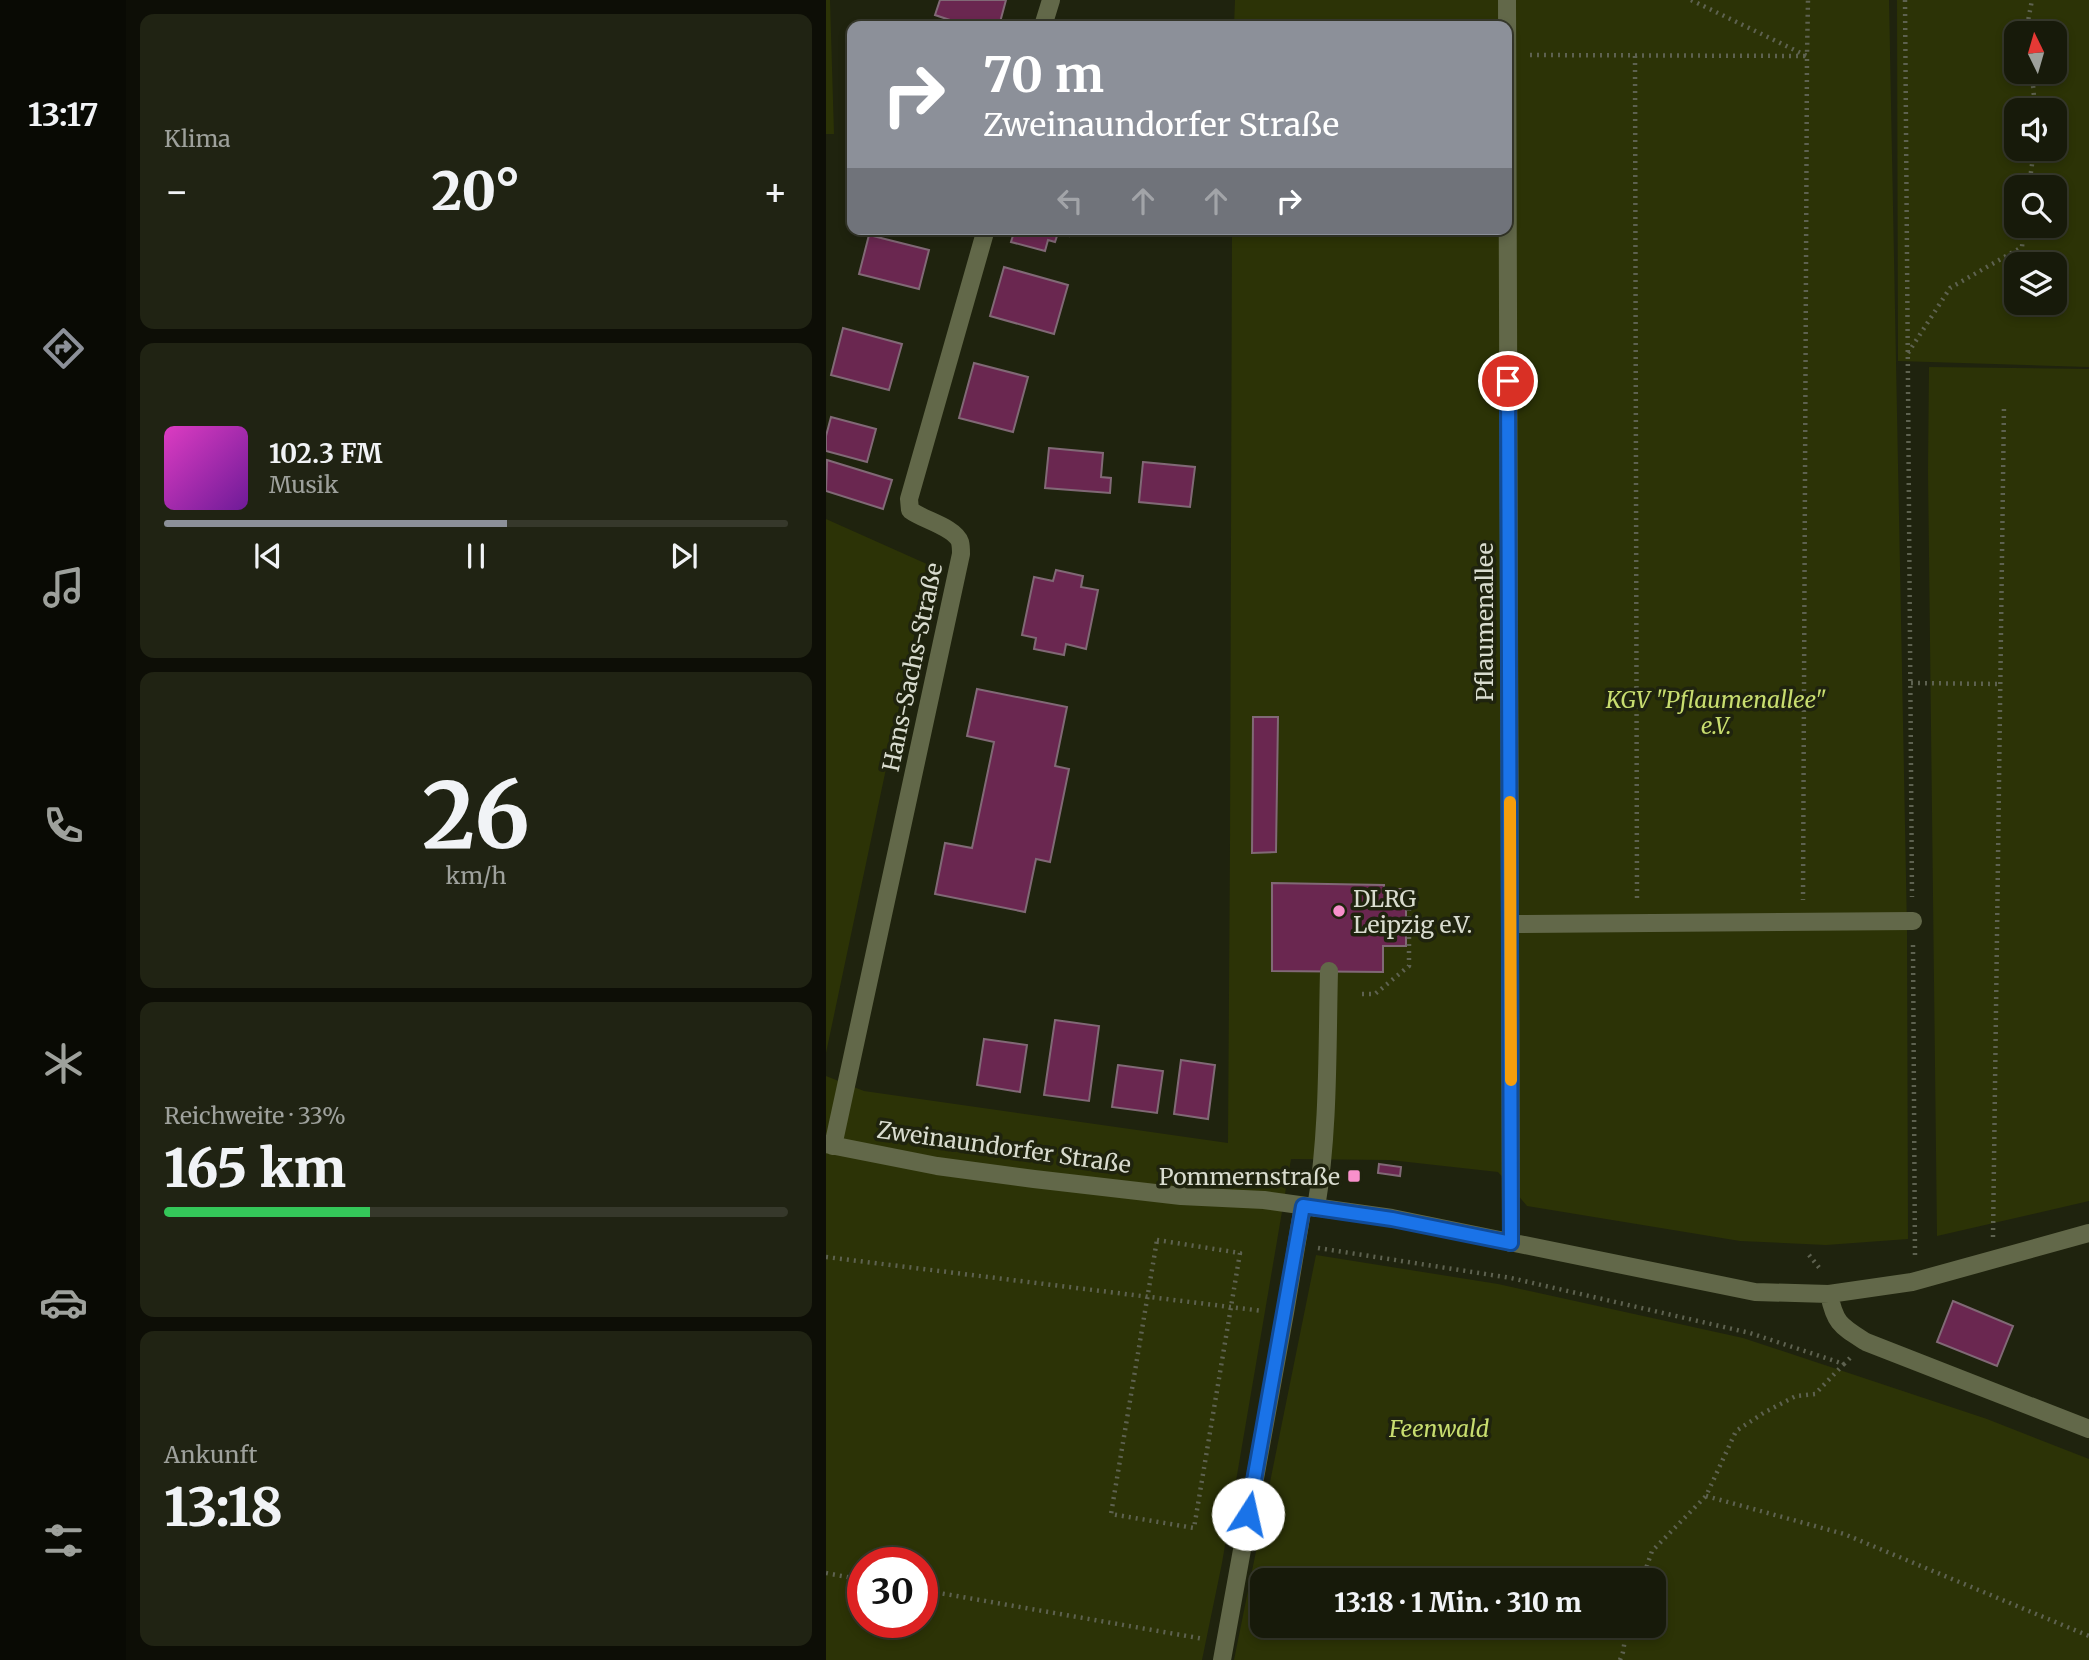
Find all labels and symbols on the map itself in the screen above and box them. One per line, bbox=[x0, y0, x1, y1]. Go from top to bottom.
north arrow bbox=[2004, 21, 2067, 84]
pin bbox=[1478, 351, 1538, 411]
street label: Pflaumenallee bbox=[1470, 543, 1499, 701]
street label: Hans-Sachs-Straße bbox=[876, 560, 948, 774]
park label: KGV "Pflaumenallee" e.V. bbox=[1605, 685, 1826, 740]
place label: DLRG Leipzig e.V. bbox=[1353, 884, 1472, 939]
marker: DLRG Leipzig e.V. bbox=[1331, 903, 1347, 919]
street label: Zweinaundorfer Straße bbox=[875, 1115, 1133, 1179]
place label: Pommernstraße bbox=[1159, 1162, 1340, 1191]
marker: Pommernstraße bbox=[1346, 1168, 1362, 1184]
park label: Feenwald bbox=[1388, 1414, 1490, 1443]
position arrow bbox=[1211, 1477, 1285, 1551]
speed limit sign: 30 bbox=[847, 1547, 938, 1638]

